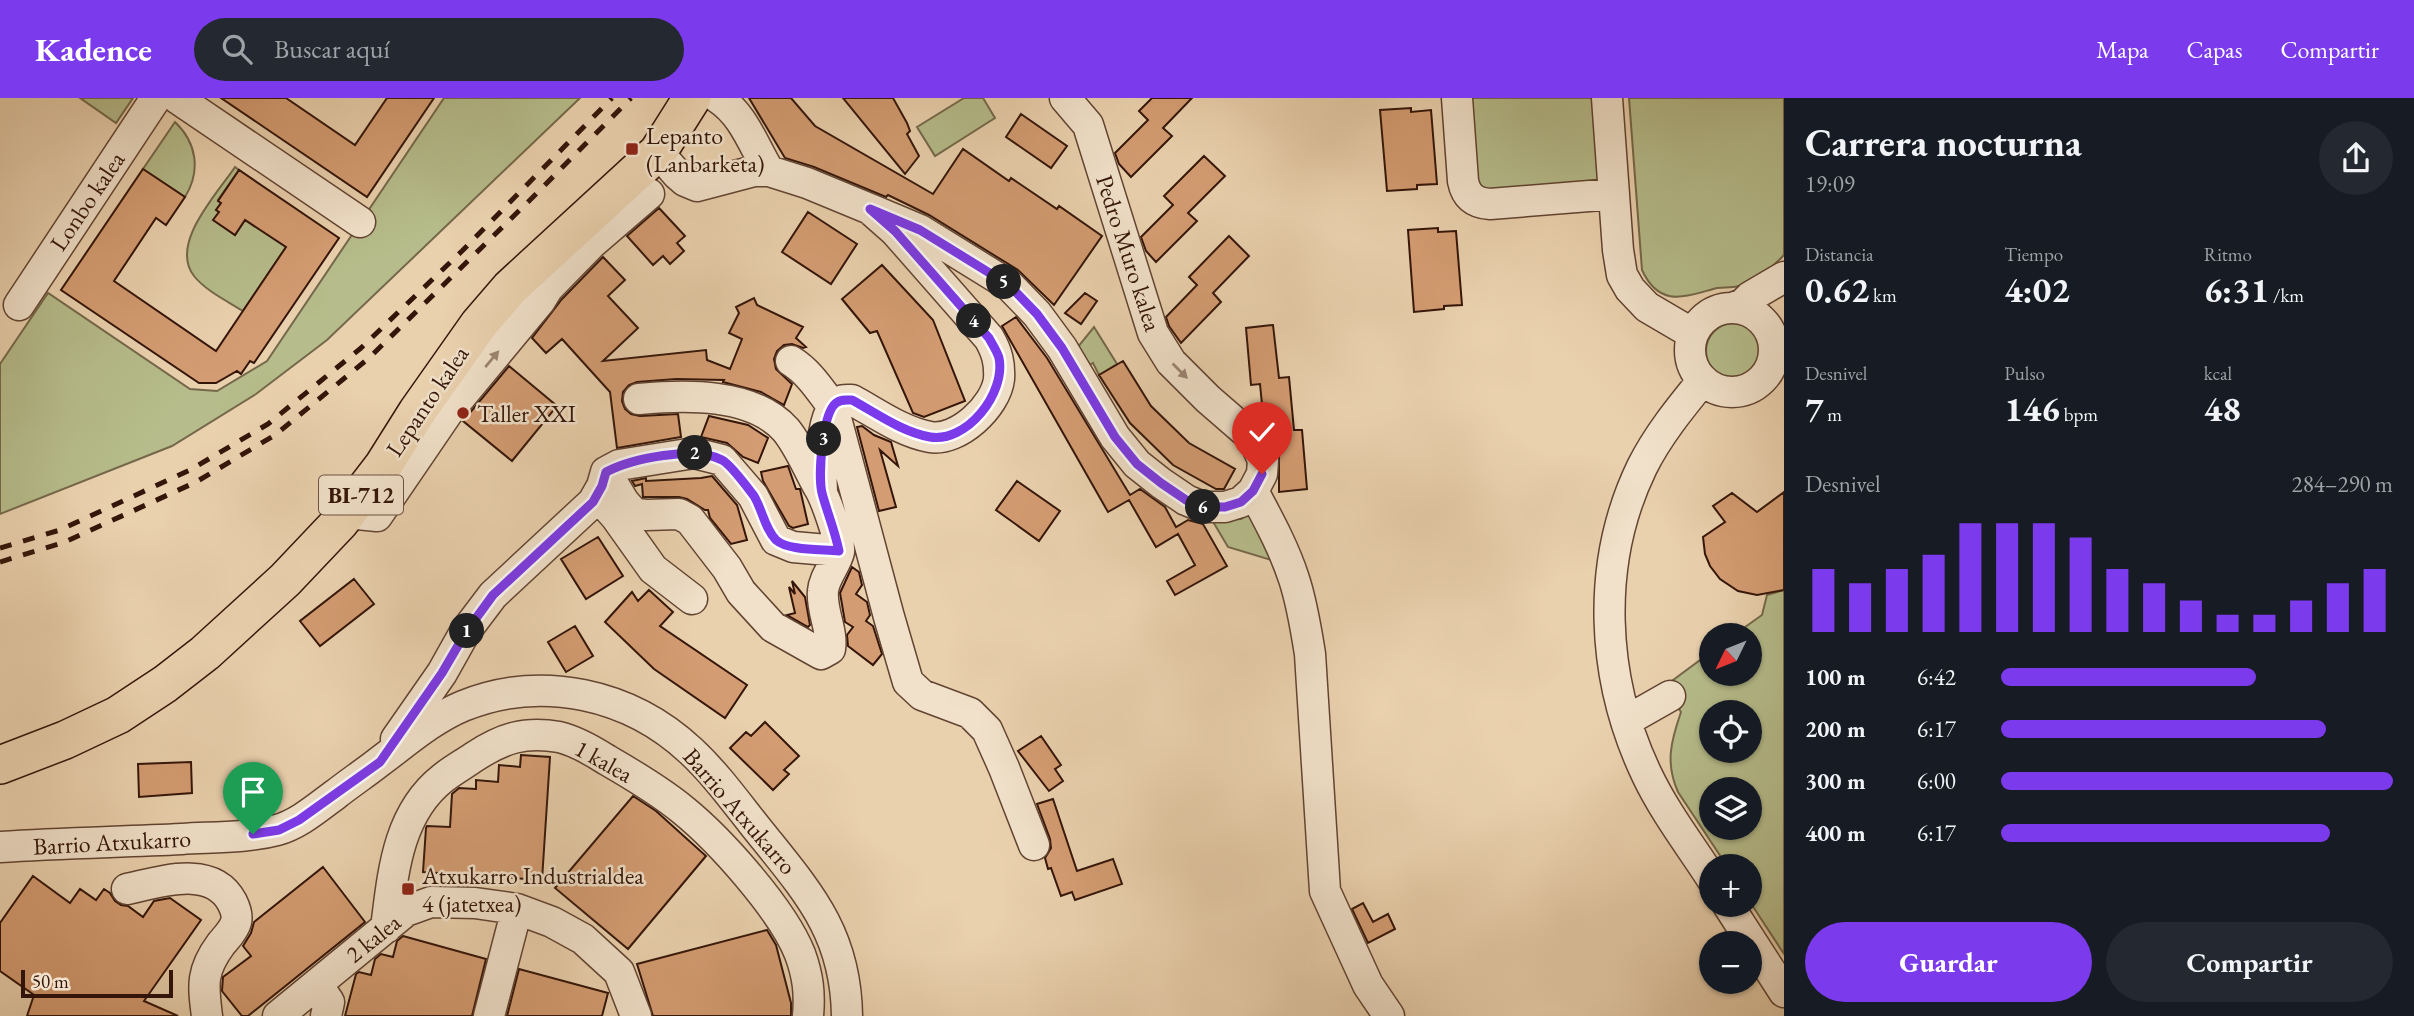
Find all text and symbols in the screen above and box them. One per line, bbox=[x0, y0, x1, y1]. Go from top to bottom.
search box bbox=[194, 18, 684, 81]
text: Kadence bbox=[35, 28, 152, 71]
icon: search bbox=[218, 30, 256, 68]
text: Buscar aquí bbox=[274, 32, 390, 66]
text: Mapa bbox=[2096, 34, 2148, 65]
text: Capas bbox=[2186, 34, 2242, 65]
text: Compartir bbox=[2280, 34, 2379, 65]
text: Carrera nocturna bbox=[1805, 118, 2082, 167]
place label: Lepanto (Lanbarketa) bbox=[646, 120, 765, 179]
button: share bbox=[2319, 121, 2393, 195]
marker: Lepanto (Lanbarketa) bbox=[624, 141, 640, 157]
street label: Lonbo kalea bbox=[43, 145, 132, 257]
text: 19:09 bbox=[1805, 169, 1855, 199]
street label: Pedro Muro kalea bbox=[1089, 171, 1169, 335]
text: Distancia bbox=[1805, 242, 1874, 267]
text: Tiempo bbox=[2004, 242, 2063, 267]
text: Ritmo bbox=[2204, 242, 2252, 267]
pin: 5 bbox=[986, 264, 1021, 300]
text: 0.62 bbox=[1805, 267, 1869, 312]
text: 4:02 bbox=[2004, 267, 2070, 312]
text: 6:31 bbox=[2204, 267, 2269, 312]
text: 5 bbox=[998, 269, 1009, 294]
text: km bbox=[1869, 283, 1897, 308]
text: /km bbox=[2269, 283, 2304, 308]
pin: 4 bbox=[956, 304, 992, 339]
text: 4 bbox=[968, 308, 979, 333]
street label: Lepanto kalea bbox=[379, 339, 476, 462]
one-way arrow bbox=[484, 351, 499, 369]
text: Desnivel bbox=[1805, 361, 1867, 386]
text: Pulso bbox=[2004, 361, 2045, 386]
text: kcal bbox=[2204, 361, 2232, 386]
one-way arrow bbox=[1171, 362, 1188, 379]
text: 7 bbox=[1805, 386, 1824, 431]
text: 146 bbox=[2004, 386, 2060, 431]
text: 48 bbox=[2204, 386, 2241, 431]
place label: Taller XXI bbox=[477, 398, 576, 429]
pin bbox=[1232, 402, 1292, 474]
text: m bbox=[1824, 402, 1842, 427]
text: bpm bbox=[2060, 402, 2098, 427]
marker: Taller XXI bbox=[455, 405, 471, 421]
icon: check bbox=[1243, 413, 1281, 451]
pin: 3 bbox=[806, 422, 842, 456]
text: 3 bbox=[818, 426, 829, 451]
pin: 2 bbox=[678, 436, 712, 470]
text: 2 bbox=[689, 440, 700, 465]
text: Desnivel bbox=[1805, 469, 1881, 499]
text: 284–290 m bbox=[2292, 469, 2393, 499]
road number: BI-712 bbox=[319, 476, 403, 514]
pin: 6 bbox=[1186, 490, 1220, 524]
text: 6 bbox=[1197, 494, 1208, 519]
pin: 1 bbox=[449, 614, 484, 648]
text: 1 bbox=[461, 618, 472, 643]
north arrow bbox=[1699, 623, 1762, 686]
map controls bbox=[1699, 623, 1762, 994]
text: 100 m bbox=[1805, 662, 1866, 692]
text: 6:42 bbox=[1917, 662, 1956, 692]
button: locate bbox=[1699, 700, 1762, 763]
text: 200 m bbox=[1805, 714, 1866, 744]
text: 6:17 bbox=[1917, 714, 1956, 744]
street label: 1 kalea bbox=[569, 732, 639, 790]
street label: Barrio Atxukarro bbox=[676, 741, 804, 881]
pin bbox=[223, 762, 283, 834]
text: 300 m bbox=[1805, 766, 1866, 796]
text: 6:00 bbox=[1917, 766, 1956, 796]
icon: arrive bbox=[234, 773, 272, 811]
button: layers bbox=[1699, 777, 1762, 840]
text: 400 m bbox=[1805, 818, 1866, 848]
text: 6:17 bbox=[1917, 818, 1956, 848]
street label: Barrio Atxukarro bbox=[32, 822, 192, 862]
button: + bbox=[1699, 854, 1762, 917]
place label: Atxukarro Industrialdea 4 (jatetxea) bbox=[421, 860, 644, 919]
marker: Atxukarro Industrialdea 4 (jatetxea) bbox=[400, 881, 416, 897]
street label: 2 kalea bbox=[339, 906, 407, 970]
button: Guardar bbox=[1805, 922, 2092, 1002]
button: Compartir bbox=[2106, 922, 2393, 1002]
button: − bbox=[1699, 931, 1762, 994]
scale bar bbox=[21, 967, 173, 999]
text: 50 m bbox=[32, 969, 69, 994]

